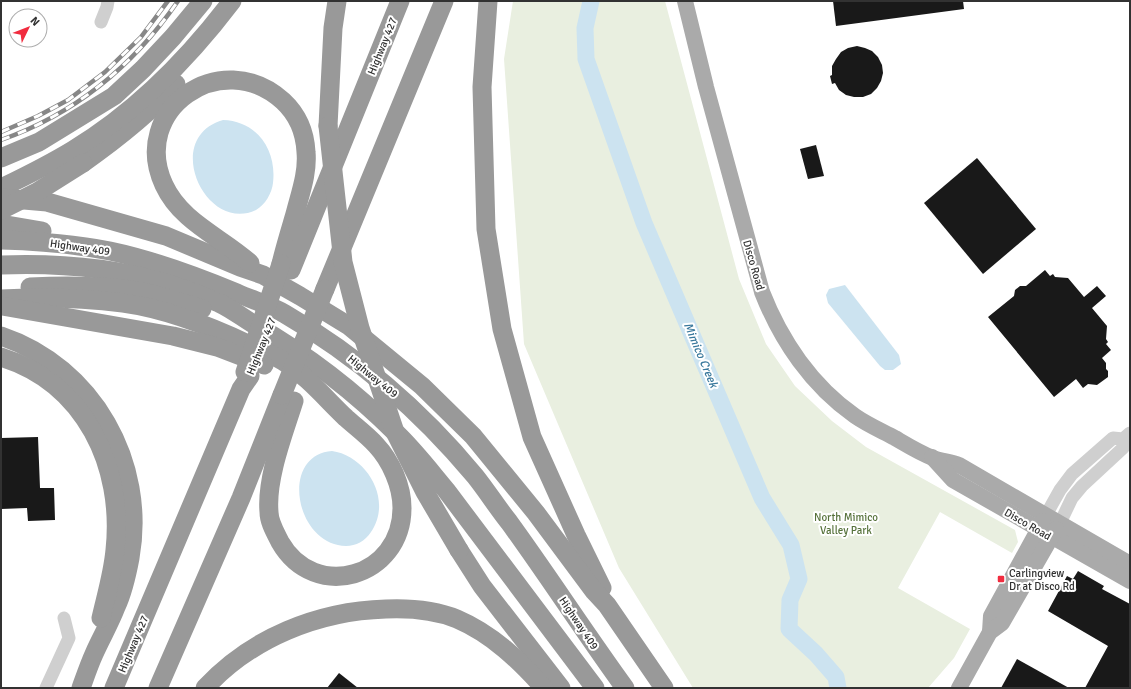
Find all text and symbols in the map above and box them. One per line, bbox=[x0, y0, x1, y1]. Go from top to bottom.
north arrow bbox=[8, 8, 48, 48]
text: N bbox=[28, 14, 42, 29]
street label: Highway 427 bbox=[365, 16, 400, 77]
street label: Highway 409 bbox=[49, 237, 111, 258]
street label: Disco Road bbox=[740, 238, 767, 292]
street label: Highway 427 bbox=[244, 316, 279, 377]
water label: Mimico Creek bbox=[680, 320, 721, 391]
street label: Highway 409 bbox=[345, 352, 400, 401]
street label: Disco Road bbox=[1002, 506, 1054, 543]
park label: North Mimico Valley Park bbox=[814, 511, 878, 537]
place label: Carlingview Dr at Disco Rd bbox=[1009, 567, 1075, 593]
marker: Carlingview Dr at Disco Rd bbox=[996, 574, 1006, 584]
street label: Highway 409 bbox=[556, 594, 601, 652]
street label: Highway 427 bbox=[116, 614, 151, 675]

